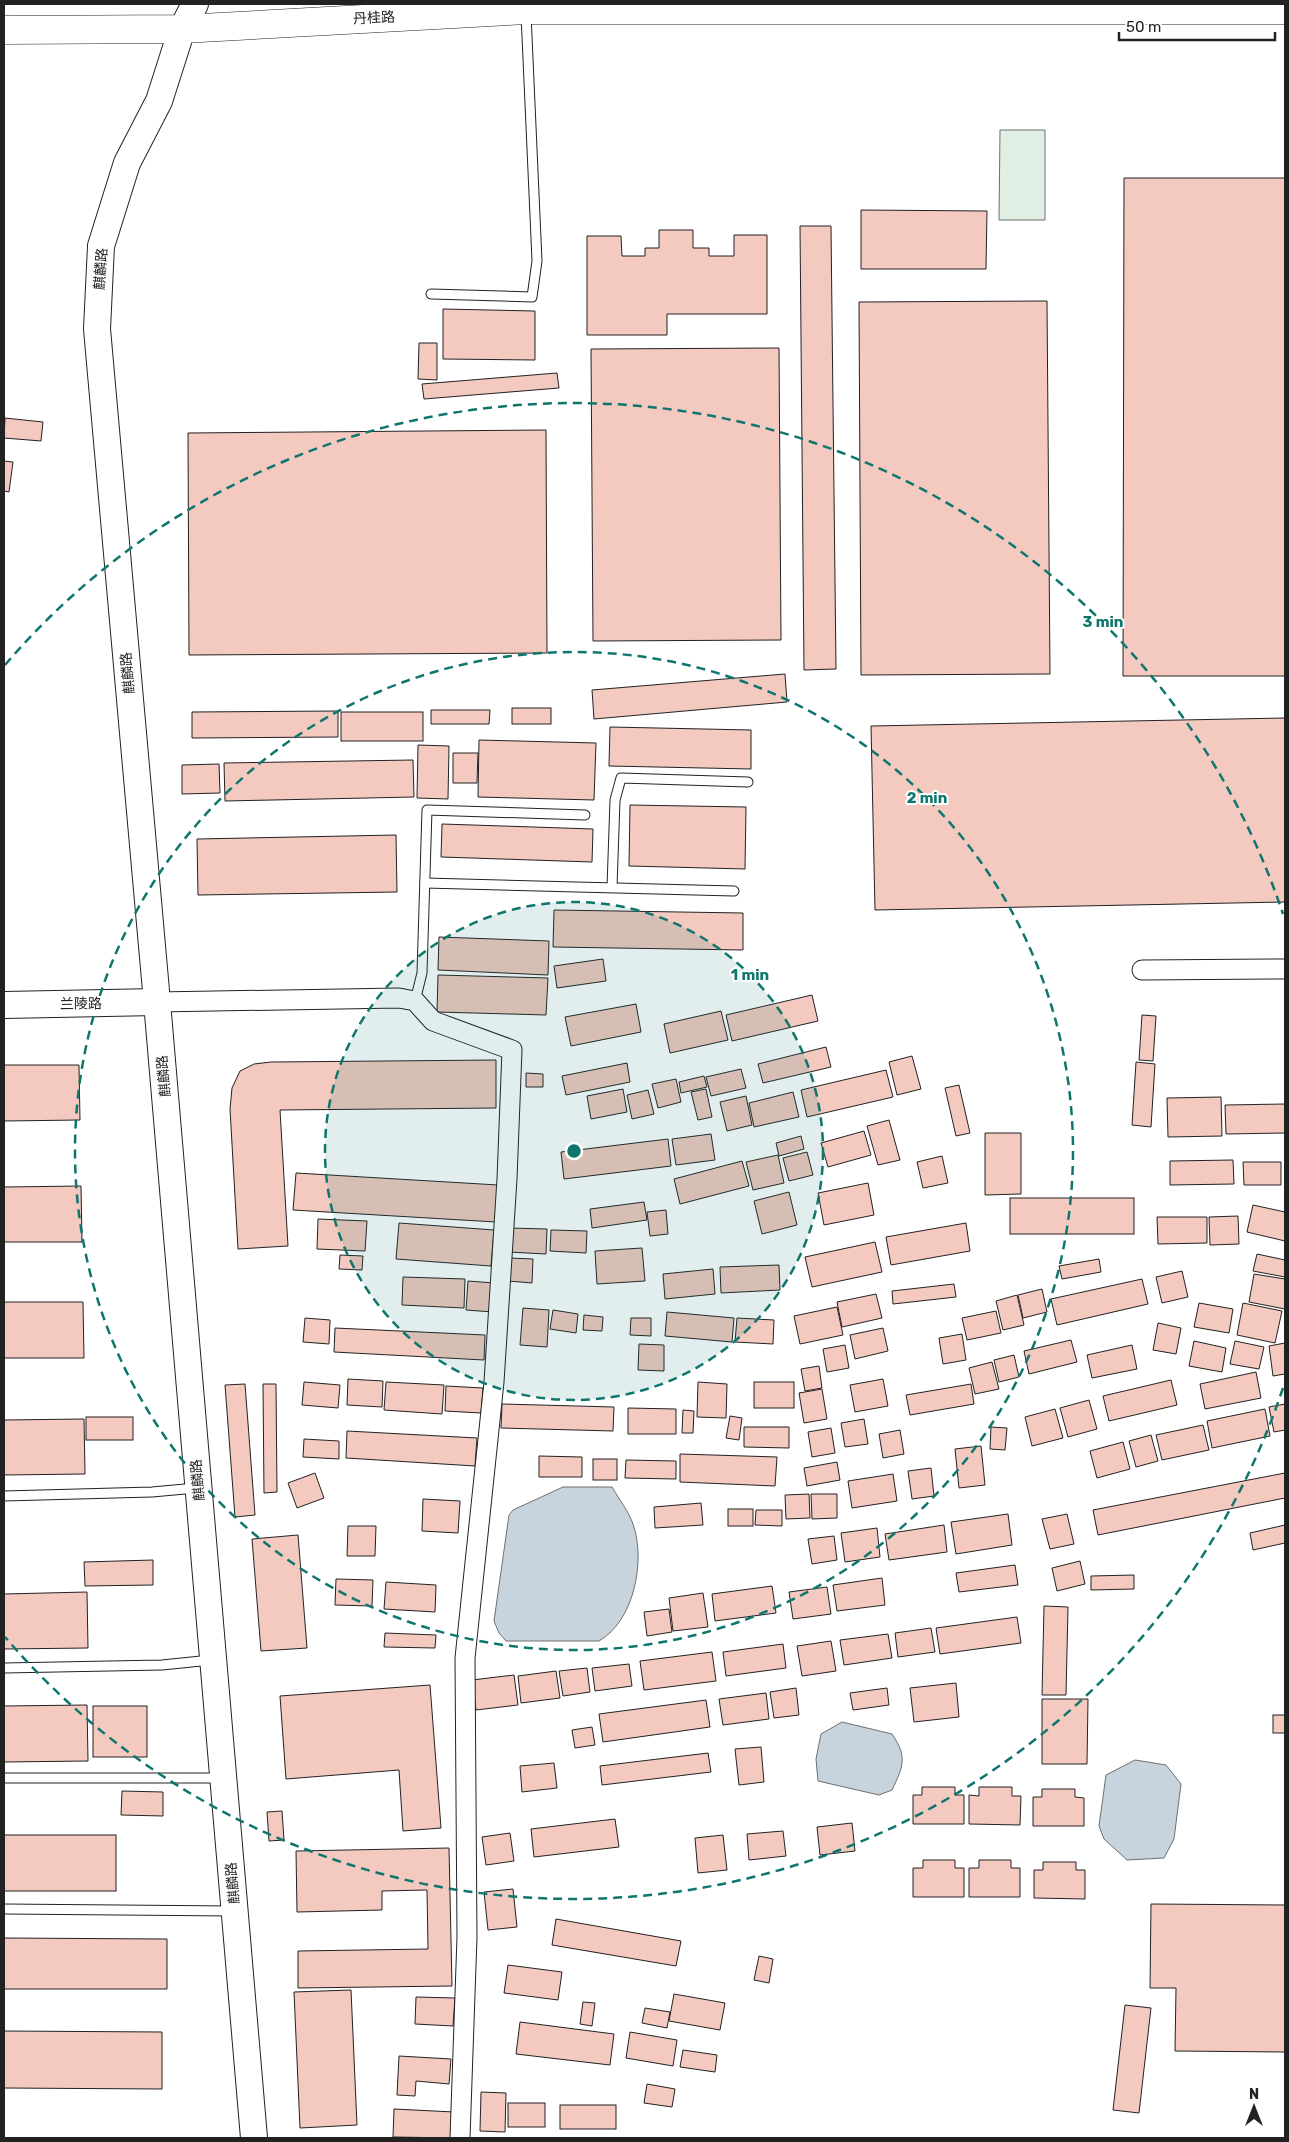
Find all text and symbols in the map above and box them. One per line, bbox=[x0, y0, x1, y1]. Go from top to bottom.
street label: 丹桂路 bbox=[353, 8, 395, 28]
scale bar bbox=[1119, 10, 1275, 42]
text: 50 m bbox=[1126, 18, 1161, 36]
street label: 麒麟路 bbox=[91, 247, 111, 291]
text: 3 min bbox=[1083, 613, 1123, 631]
street label: 麒麟路 bbox=[118, 651, 138, 695]
text: 2 min bbox=[907, 789, 947, 807]
text: 1 min bbox=[731, 966, 769, 984]
street label: 兰陵路 bbox=[60, 995, 102, 1013]
street label: 麒麟路 bbox=[154, 1054, 174, 1098]
centre of rings bbox=[565, 1142, 583, 1160]
street label: 麒麟路 bbox=[188, 1458, 208, 1502]
street label: 麒麟路 bbox=[223, 1861, 243, 1905]
north arrow bbox=[1229, 2082, 1279, 2132]
text: N bbox=[1249, 2086, 1259, 2103]

